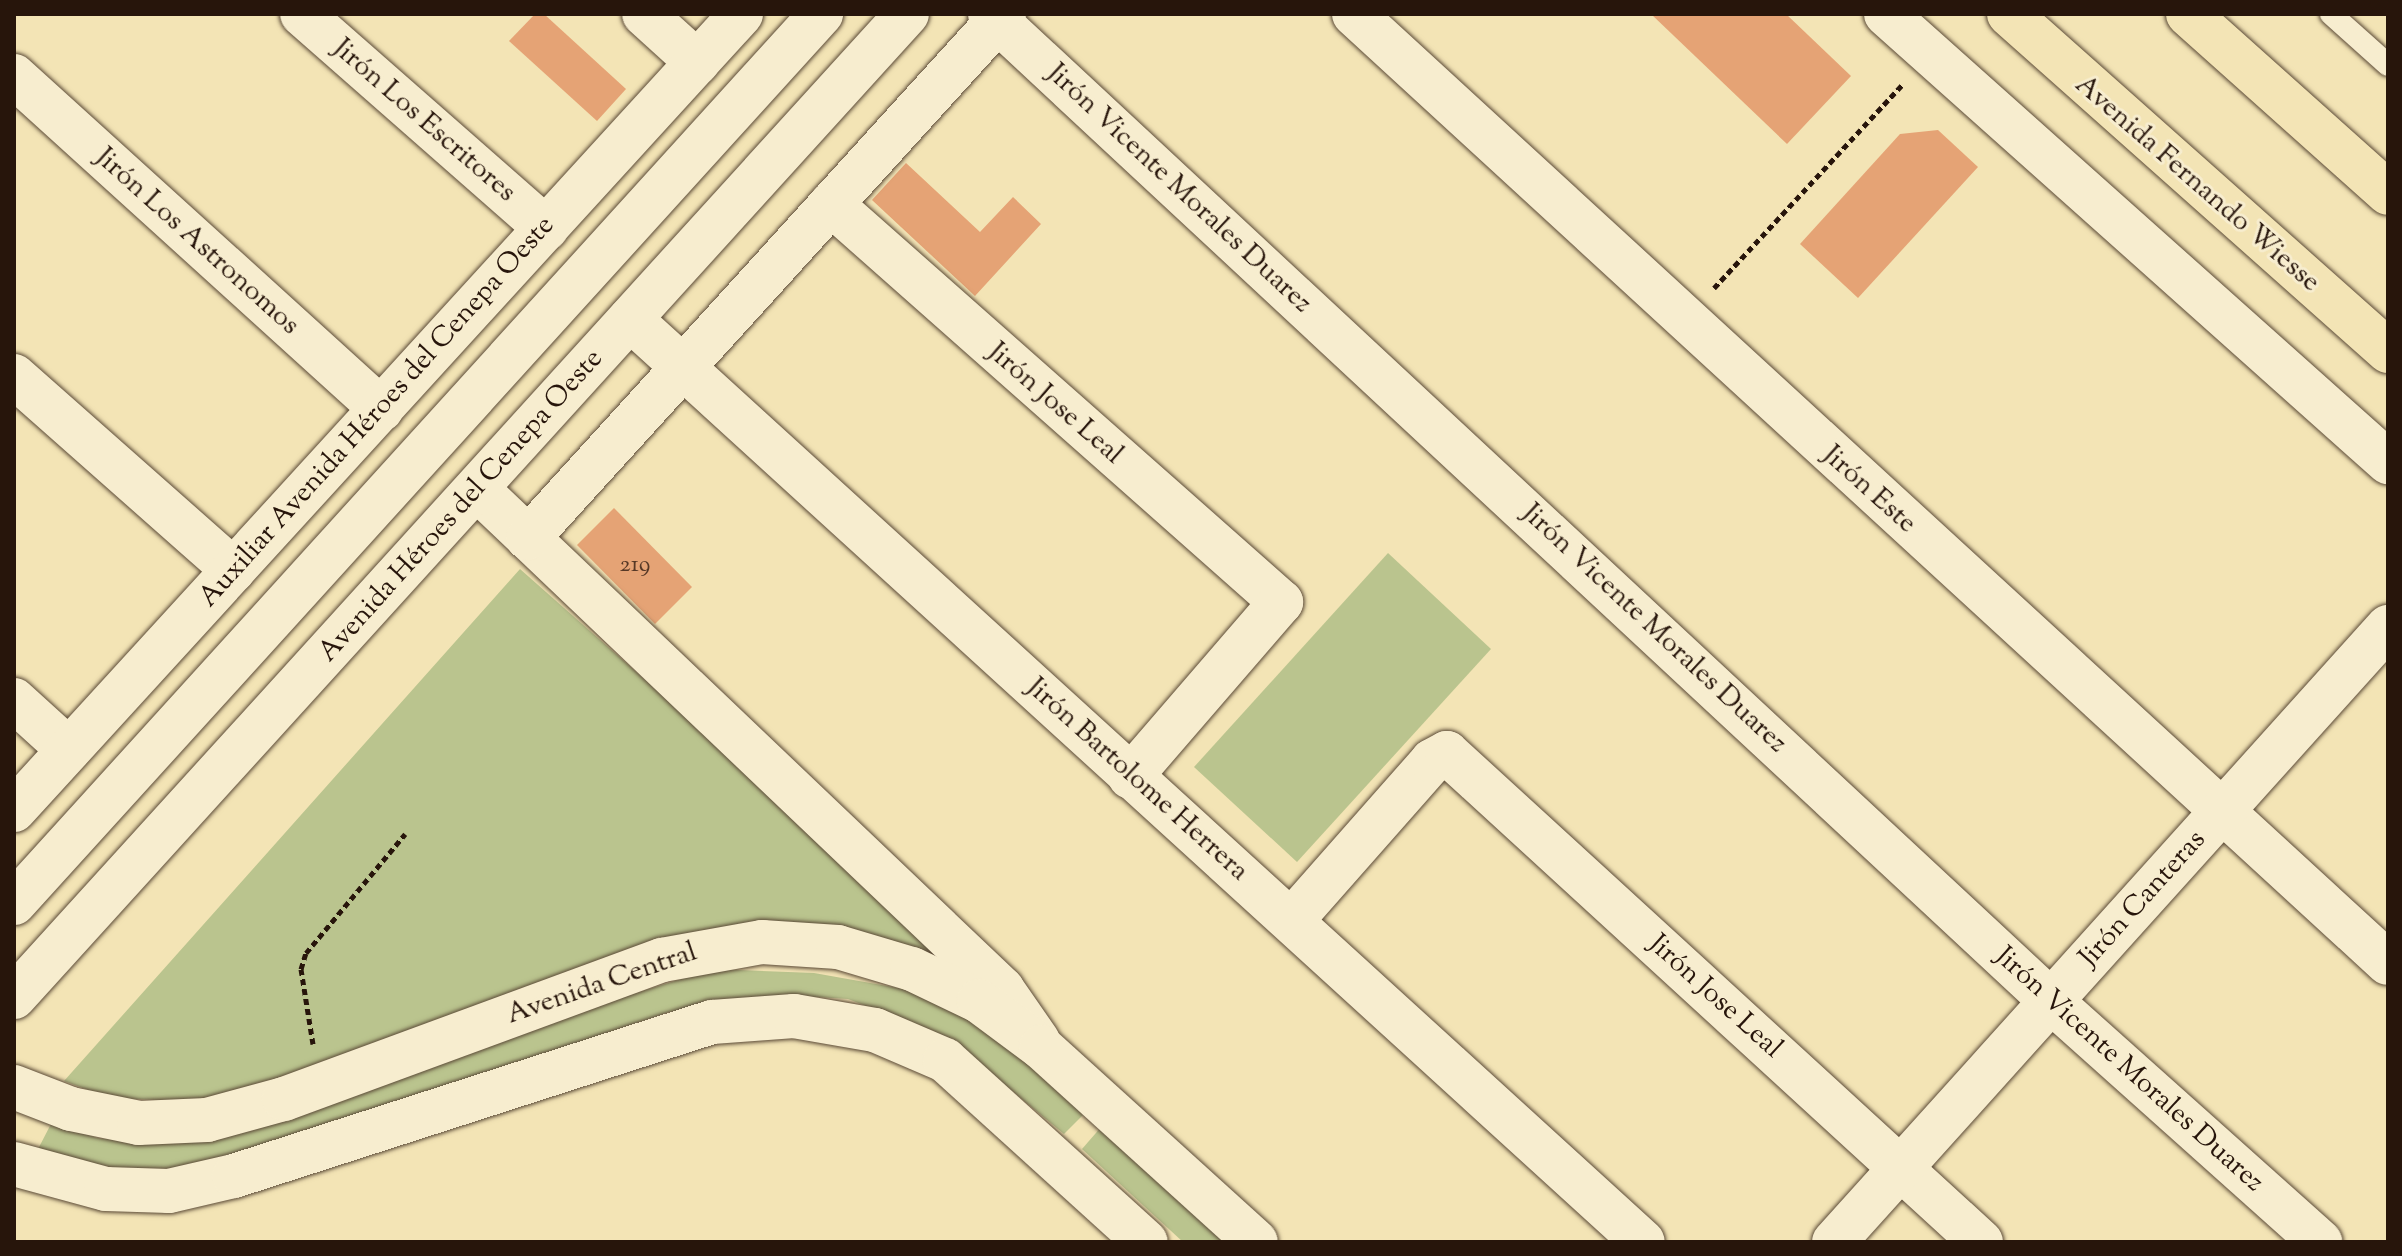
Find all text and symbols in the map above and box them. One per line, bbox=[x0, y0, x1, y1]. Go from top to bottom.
street label: Jirón Los Escritores bbox=[326, 32, 522, 210]
street label: Jirón Vicente Morales Duarez bbox=[1040, 57, 1318, 321]
street label: Avenida Fernando Wiesse bbox=[2068, 68, 2326, 300]
street label: Jirón Los Astronomos bbox=[88, 141, 306, 343]
street label: Auxiliar Avenida Héroes del Cenepa Oeste bbox=[192, 209, 562, 615]
street label: Jirón Jose Leal bbox=[980, 336, 1130, 472]
street label: Avenida Héroes del Cenepa Oeste bbox=[312, 343, 610, 669]
street label: Jirón Este bbox=[1815, 439, 1923, 541]
street label: Jirón Vicente Morales Duarez bbox=[1515, 497, 1793, 761]
house number: 219 bbox=[620, 552, 650, 580]
street label: Jirón Bartolome Herrera bbox=[1019, 671, 1255, 889]
street label: Jirón Canteras bbox=[2073, 824, 2213, 974]
street label: Jirón Jose Leal bbox=[1641, 928, 1789, 1066]
street label: Avenida Central bbox=[502, 936, 702, 1032]
street label: Jirón Vicente Morales Duarez bbox=[1988, 940, 2270, 1200]

